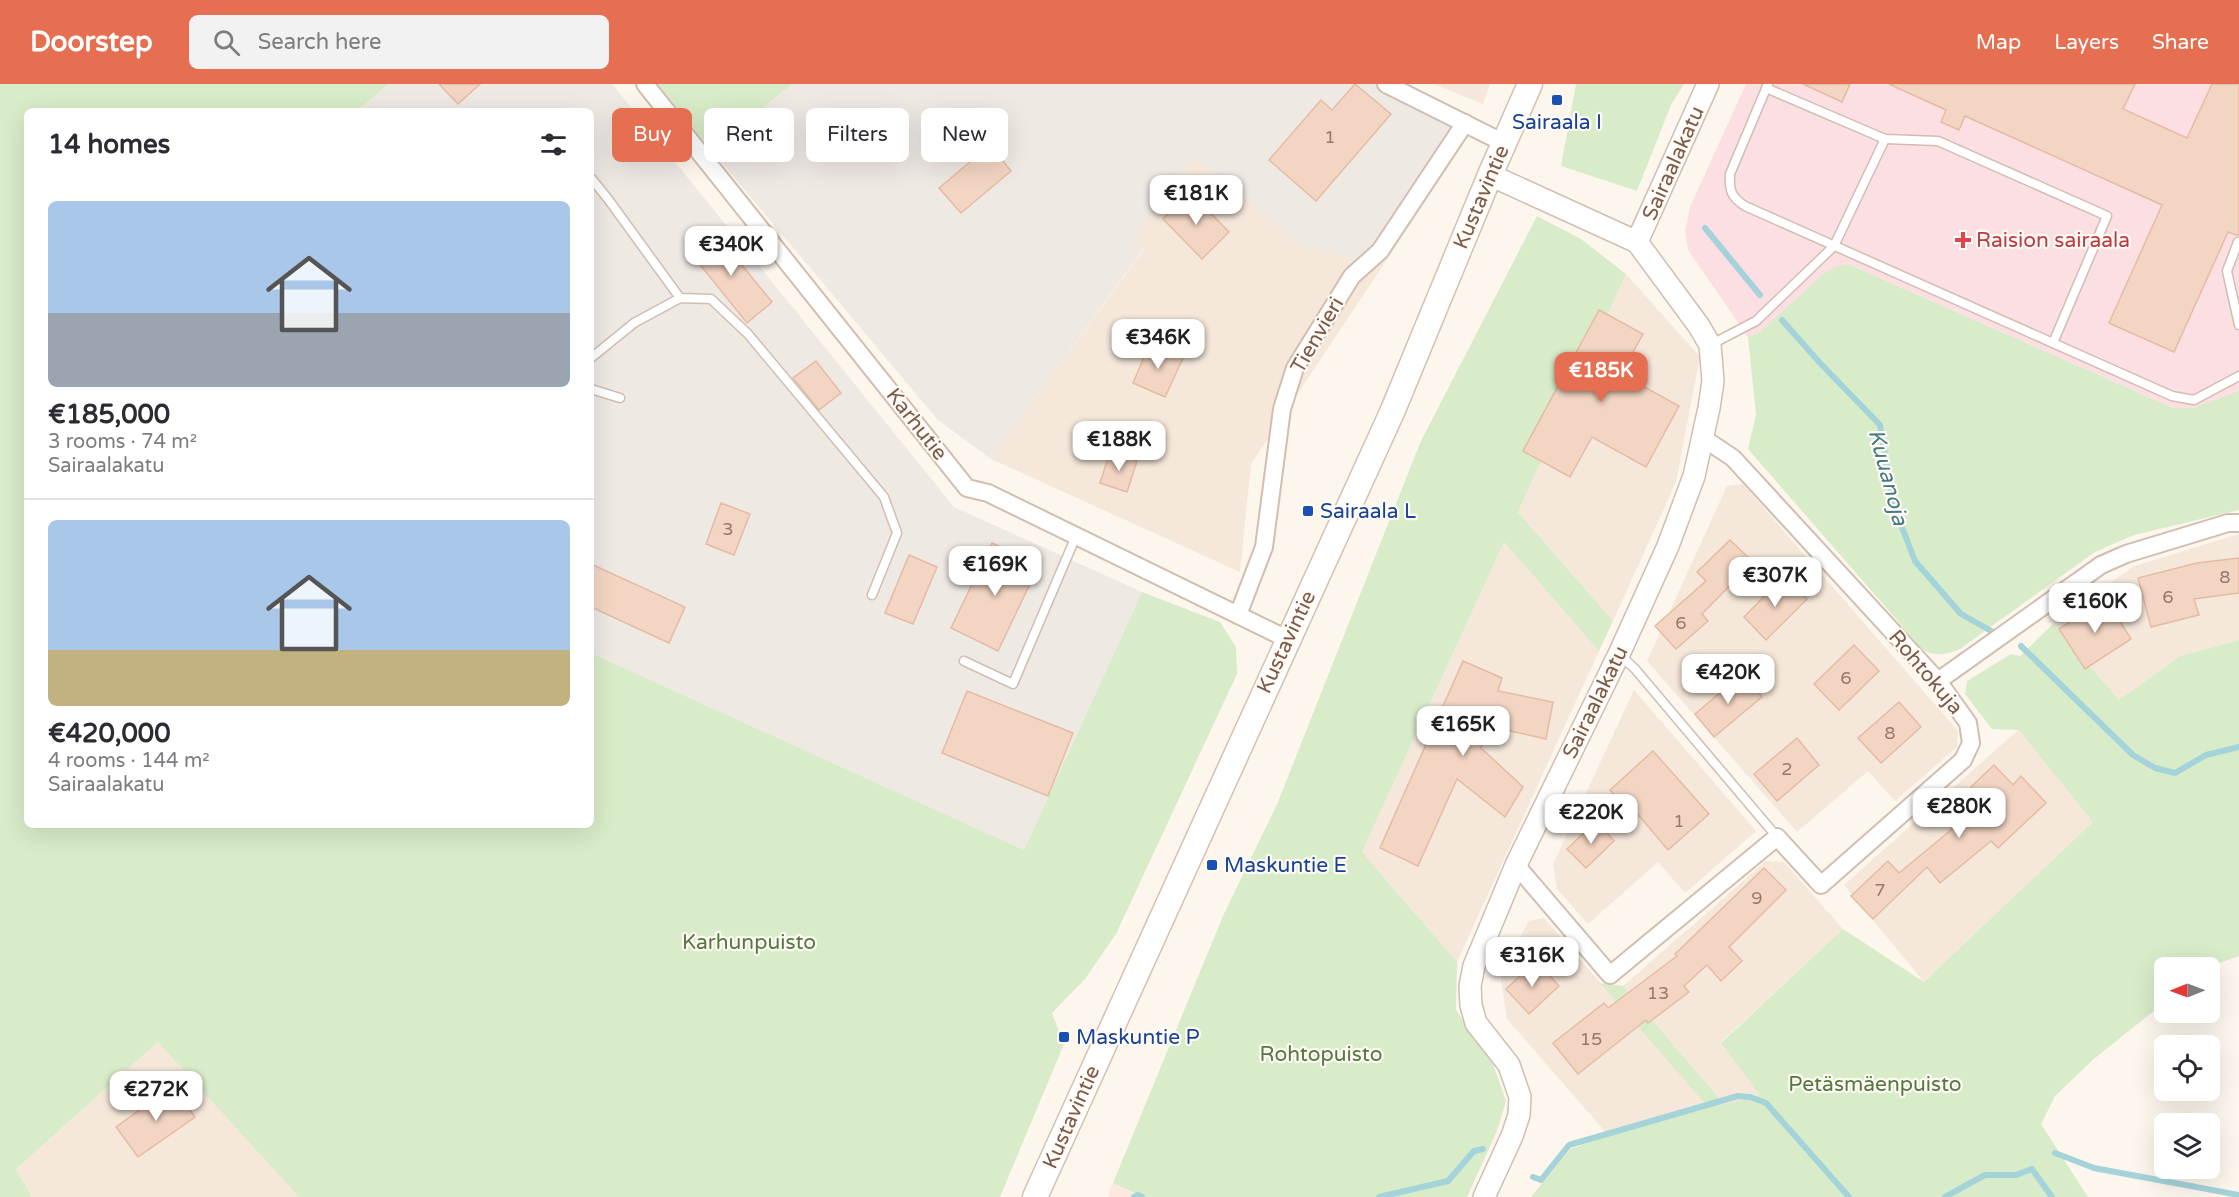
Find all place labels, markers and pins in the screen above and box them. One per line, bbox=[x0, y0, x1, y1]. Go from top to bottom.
marker: Sairaala I bbox=[1550, 93, 1564, 107]
place label: Sairaala I bbox=[1512, 110, 1602, 135]
pin: €181K bbox=[1154, 175, 1238, 226]
pin: €340K bbox=[689, 226, 773, 277]
place label: Raision sairaala bbox=[1976, 228, 2130, 253]
marker: Raision sairaala bbox=[1954, 231, 1972, 249]
pin: €346K bbox=[1116, 319, 1200, 370]
pin: €185K bbox=[1559, 352, 1643, 403]
pin: €188K bbox=[1077, 421, 1161, 472]
place label: Sairaala L bbox=[1320, 499, 1416, 524]
marker: Sairaala L bbox=[1301, 504, 1315, 518]
pin: €169K bbox=[953, 546, 1037, 597]
pin: €307K bbox=[1733, 557, 1817, 608]
pin: €160K bbox=[2053, 583, 2137, 634]
pin: €420K bbox=[1686, 654, 1770, 705]
pin: €165K bbox=[1421, 706, 1505, 757]
pin: €280K bbox=[1917, 788, 2001, 839]
pin: €220K bbox=[1549, 794, 1633, 845]
place label: Maskuntie E bbox=[1224, 853, 1347, 878]
marker: Maskuntie E bbox=[1205, 858, 1219, 872]
pin: €316K bbox=[1490, 937, 1574, 988]
place label: Maskuntie P bbox=[1076, 1025, 1200, 1050]
marker: Maskuntie P bbox=[1057, 1030, 1071, 1044]
pin: €272K bbox=[114, 1071, 198, 1122]

